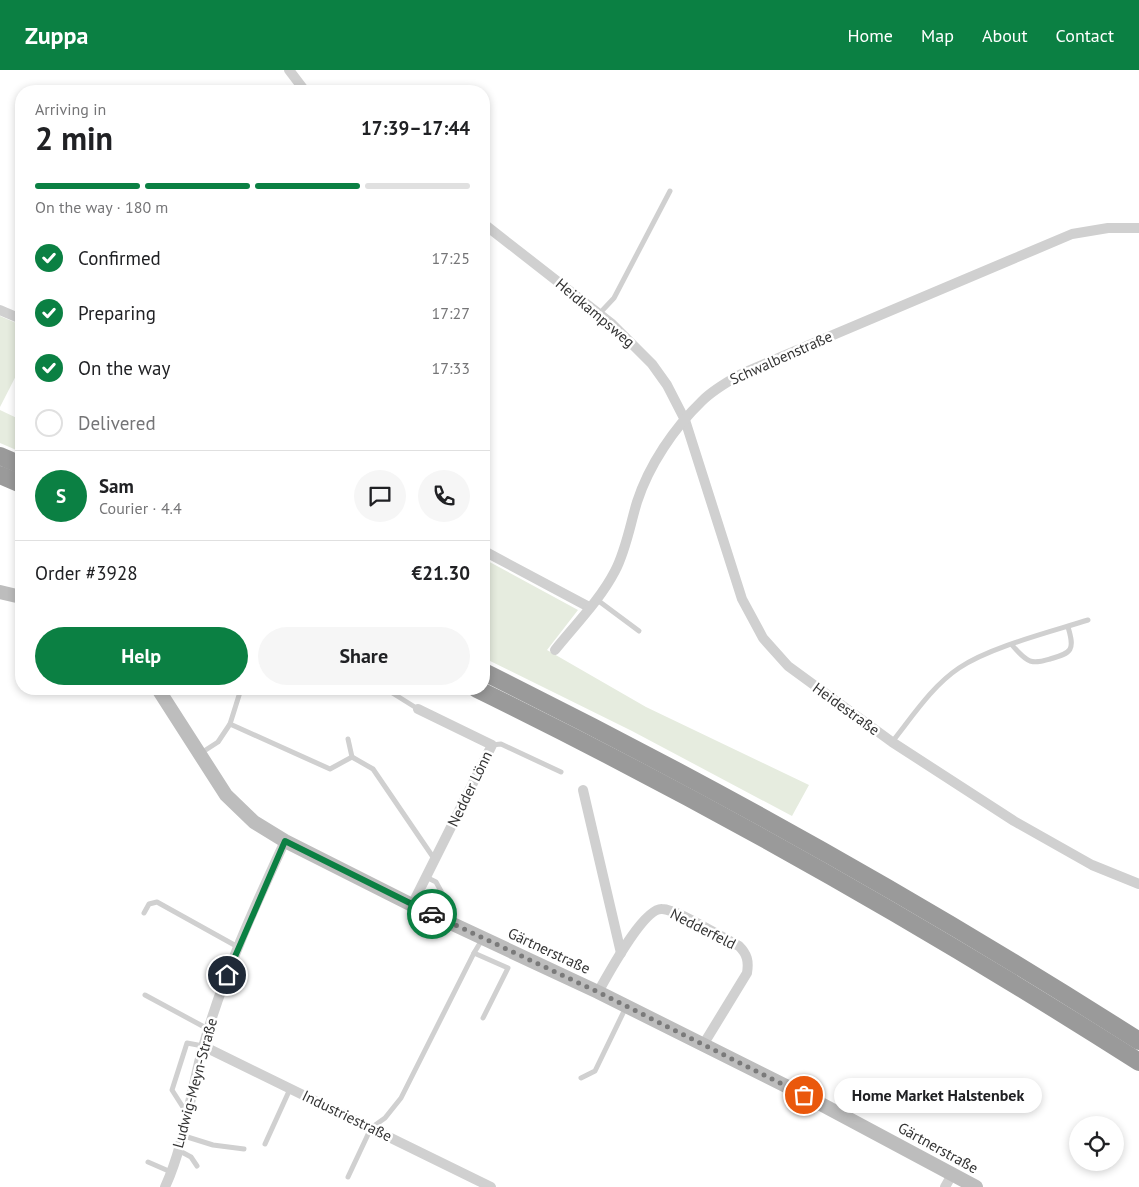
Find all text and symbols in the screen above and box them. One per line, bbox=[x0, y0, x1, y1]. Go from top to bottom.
text: Zuppa bbox=[25, 20, 88, 51]
text: Home bbox=[847, 24, 893, 47]
text: Map bbox=[921, 24, 954, 47]
text: About bbox=[982, 24, 1028, 47]
text: Contact bbox=[1056, 24, 1114, 47]
text: Arriving in bbox=[35, 99, 106, 119]
text: 17:39–17:44 bbox=[361, 116, 470, 140]
text: 2 min bbox=[35, 117, 113, 159]
text: On the way · 180 m bbox=[35, 197, 168, 217]
icon: check bbox=[35, 244, 63, 272]
text: Confirmed bbox=[78, 246, 161, 270]
text: 17:25 bbox=[432, 248, 470, 268]
street label: Heidkampsweg bbox=[552, 274, 639, 351]
icon: check bbox=[35, 299, 63, 327]
text: Preparing bbox=[78, 301, 156, 325]
text: 17:27 bbox=[432, 303, 470, 323]
street label: Schwalbenstraße bbox=[727, 326, 835, 389]
icon: check bbox=[35, 354, 63, 382]
text: On the way bbox=[78, 356, 170, 380]
text: 17:33 bbox=[432, 358, 470, 378]
text: Delivered bbox=[78, 411, 156, 435]
button: chat bbox=[354, 470, 406, 522]
button: phone bbox=[418, 470, 470, 522]
text: Sam bbox=[99, 474, 134, 498]
text: S bbox=[56, 484, 66, 508]
text: Courier · 4.4 bbox=[99, 498, 182, 518]
text: Order #3928 bbox=[35, 561, 138, 585]
text: €21.30 bbox=[411, 561, 470, 585]
button: Help bbox=[35, 627, 248, 685]
button: Share bbox=[258, 627, 470, 685]
street label: Heidestraße bbox=[809, 678, 883, 739]
street label: Nedder Lönn bbox=[443, 748, 496, 830]
courier bbox=[407, 889, 457, 939]
icon: car bbox=[418, 900, 446, 928]
street label: Nedderfeld bbox=[667, 904, 739, 953]
street label: Gärtnerstraße bbox=[505, 923, 593, 978]
pin bbox=[206, 954, 248, 996]
icon: home bbox=[213, 961, 241, 989]
street label: Ludwig-Meyn-Straße bbox=[168, 1016, 221, 1150]
pin bbox=[783, 1074, 825, 1116]
callout: Home Market Halstenbek bbox=[834, 1078, 1042, 1112]
icon: bag bbox=[790, 1081, 818, 1109]
text: Home Market Halstenbek bbox=[852, 1085, 1024, 1105]
street label: Industriestraße bbox=[299, 1086, 395, 1145]
map controls bbox=[1069, 1116, 1124, 1171]
button: locate bbox=[1069, 1116, 1124, 1171]
street label: Gärtnerstraße bbox=[895, 1118, 982, 1177]

